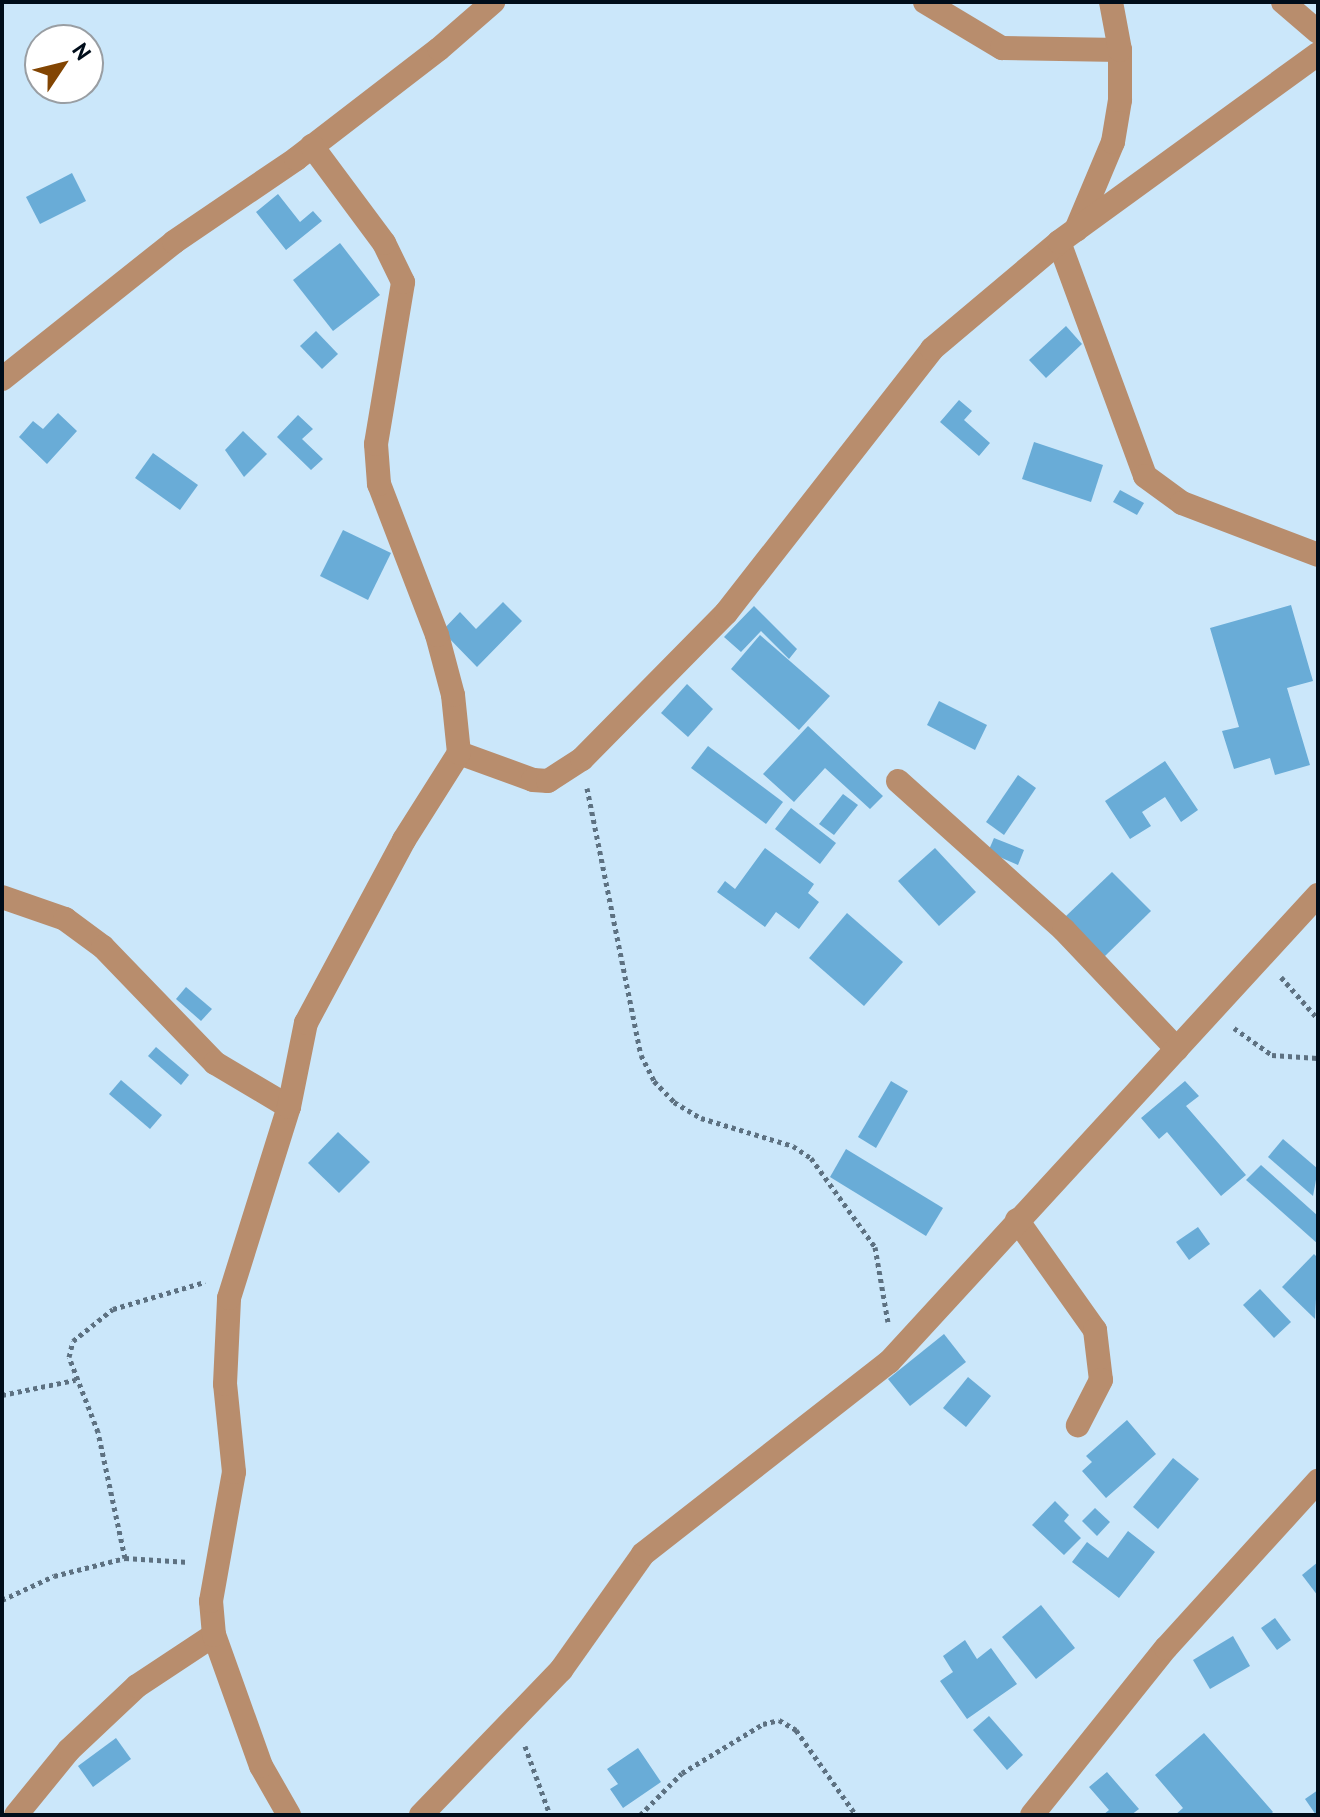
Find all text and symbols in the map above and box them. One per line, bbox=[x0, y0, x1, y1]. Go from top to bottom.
north arrow bbox=[24, 24, 104, 104]
text: N bbox=[66, 37, 98, 65]

